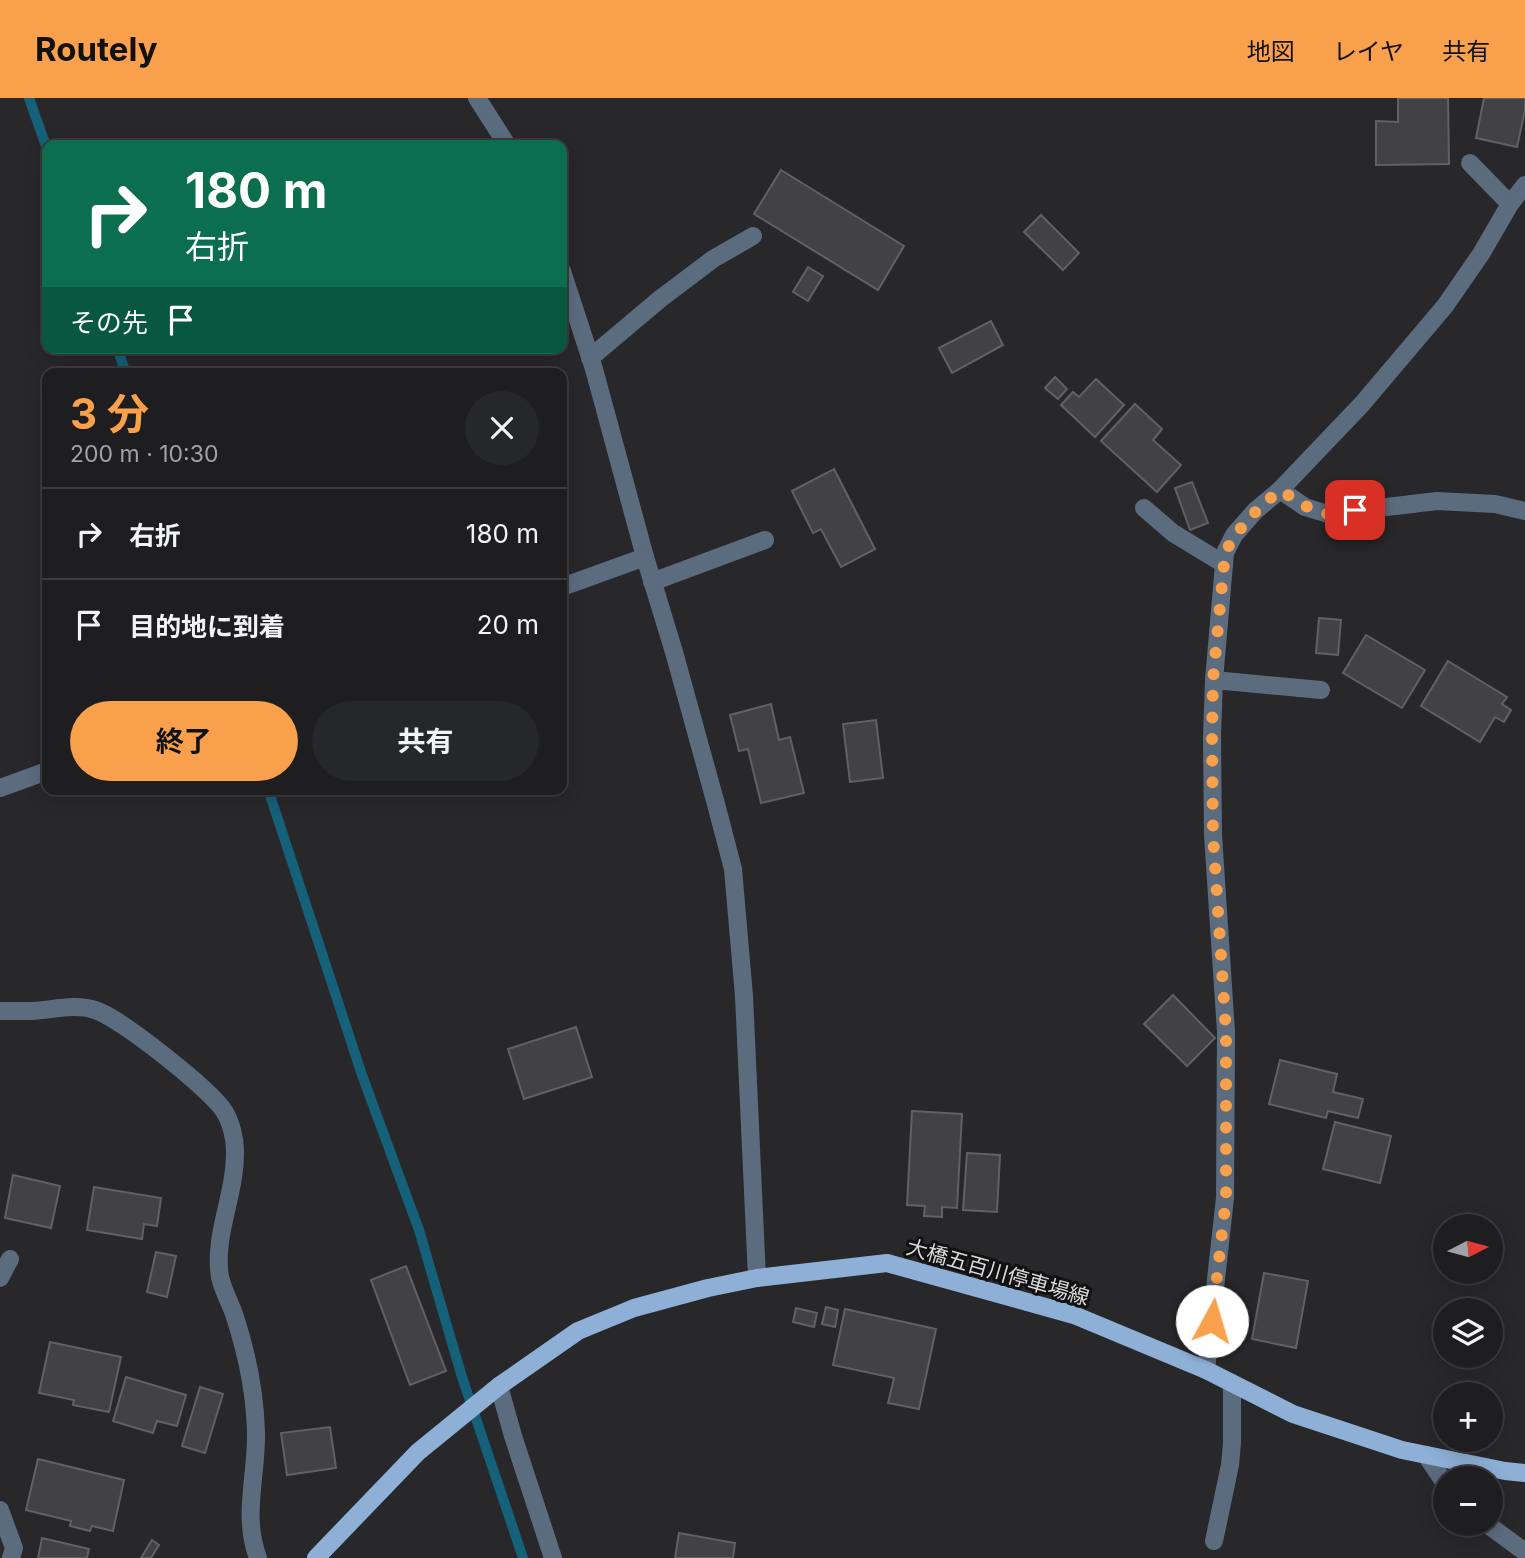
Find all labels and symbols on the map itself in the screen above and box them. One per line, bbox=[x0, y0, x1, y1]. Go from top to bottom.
pin bbox=[1325, 480, 1385, 540]
north arrow bbox=[1433, 1214, 1503, 1284]
street label: 大橋五百川停車場線 bbox=[904, 1234, 1092, 1310]
position arrow bbox=[1175, 1284, 1249, 1358]

